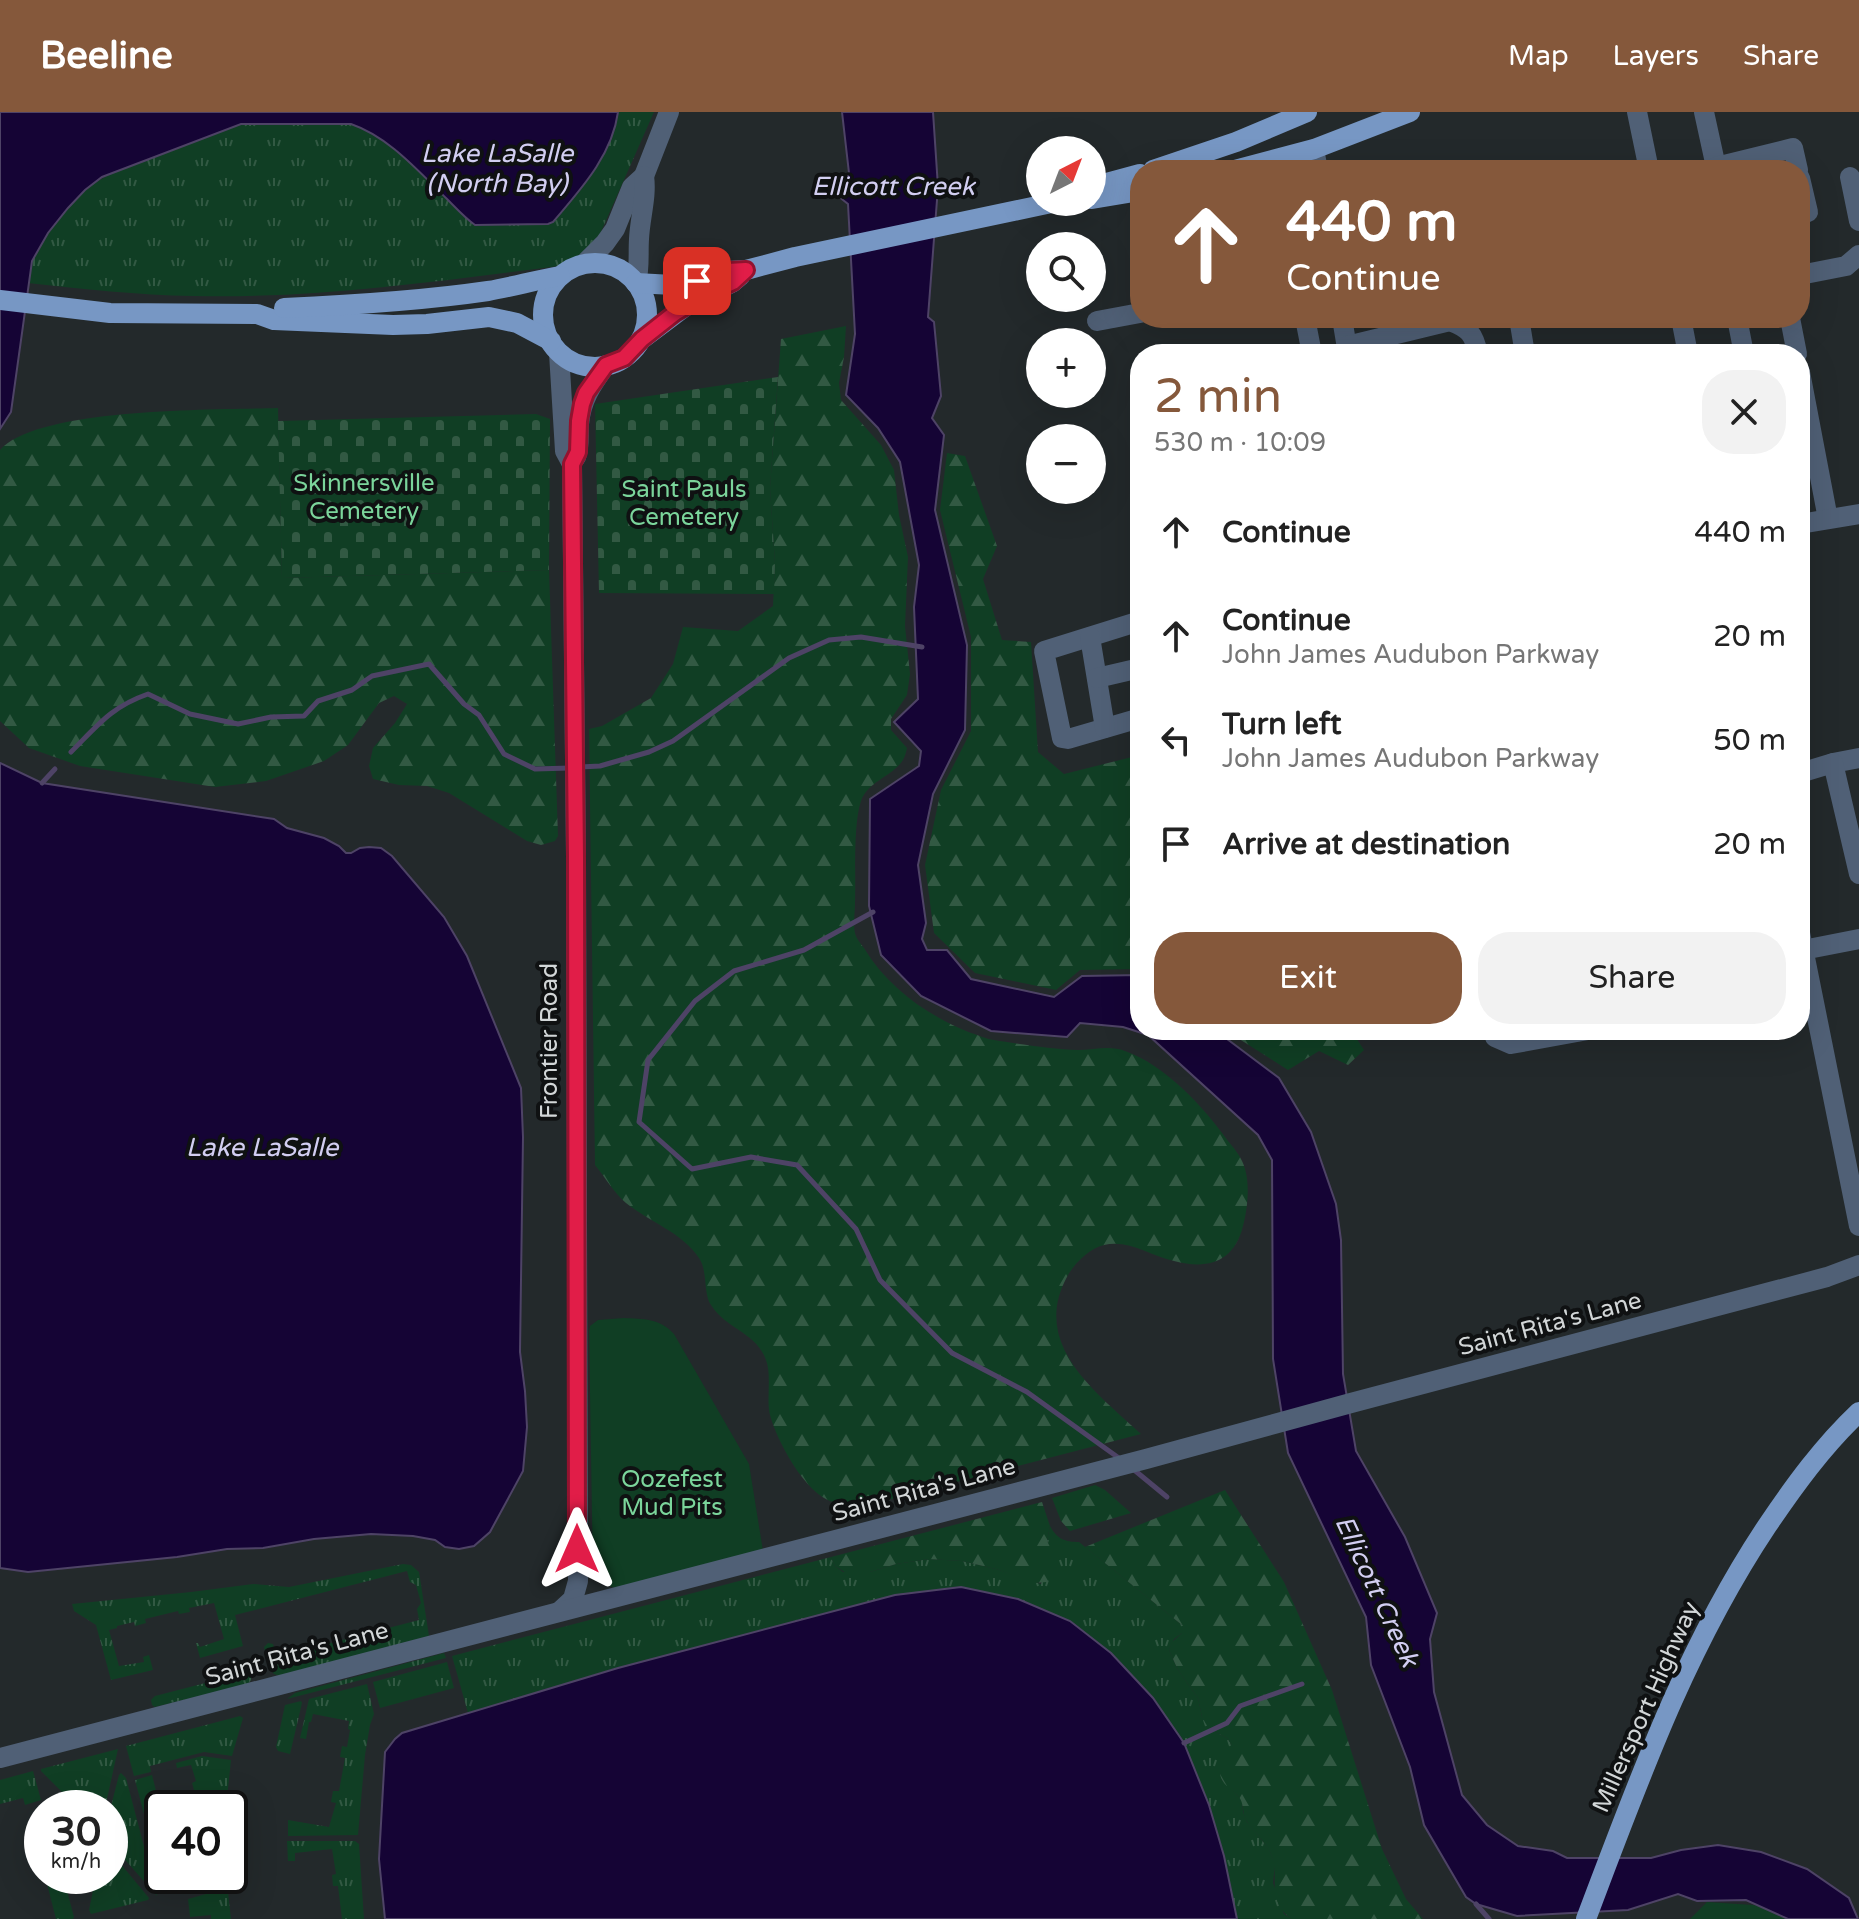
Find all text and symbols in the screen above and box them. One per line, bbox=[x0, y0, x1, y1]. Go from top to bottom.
text: Beeline bbox=[40, 33, 173, 79]
text: Map bbox=[1508, 39, 1569, 73]
text: Layers bbox=[1613, 39, 1699, 73]
text: Share bbox=[1743, 39, 1819, 73]
north arrow bbox=[1026, 136, 1106, 216]
map controls bbox=[1026, 136, 1106, 504]
water label: Lake LaSalle (North Bay) bbox=[421, 138, 574, 199]
water label: Ellicott Creek bbox=[811, 171, 976, 202]
text: 440 m bbox=[1286, 189, 1457, 256]
icon: ahead bbox=[1154, 192, 1258, 296]
button: search bbox=[1026, 232, 1106, 312]
pin bbox=[663, 247, 731, 315]
text: Continue bbox=[1286, 257, 1441, 300]
icon: arrive bbox=[675, 259, 719, 303]
button: + bbox=[1026, 328, 1106, 408]
text: 2 min bbox=[1154, 368, 1282, 426]
button: close bbox=[1702, 370, 1786, 454]
button: − bbox=[1026, 424, 1106, 504]
text: 530 m · 10:09 bbox=[1154, 427, 1326, 458]
park label: Skinnersville Cemetery bbox=[293, 469, 435, 526]
park label: Saint Pauls Cemetery bbox=[622, 475, 747, 532]
icon: ahead bbox=[1154, 510, 1198, 554]
text: Continue bbox=[1222, 514, 1351, 551]
text: 440 m bbox=[1694, 514, 1786, 551]
text: Continue bbox=[1222, 602, 1351, 639]
icon: ahead bbox=[1154, 614, 1198, 658]
text: 20 m bbox=[1713, 618, 1786, 655]
text: John James Audubon Parkway bbox=[1222, 639, 1599, 670]
text: Turn left bbox=[1222, 706, 1341, 743]
icon: left bbox=[1154, 718, 1198, 762]
text: 50 m bbox=[1713, 722, 1786, 759]
text: John James Audubon Parkway bbox=[1222, 743, 1599, 774]
icon: arrive bbox=[1154, 822, 1198, 866]
text: Arrive at destination bbox=[1222, 826, 1510, 863]
text: 20 m bbox=[1713, 826, 1786, 863]
button: Exit bbox=[1154, 932, 1462, 1024]
button: Share bbox=[1478, 932, 1786, 1024]
street label: Frontier Road bbox=[535, 963, 564, 1119]
water label: Lake LaSalle bbox=[186, 1132, 339, 1163]
street label: Saint Rita's Lane bbox=[1455, 1286, 1645, 1362]
street label: Saint Rita's Lane bbox=[829, 1452, 1019, 1528]
park label: Oozefest Mud Pits bbox=[621, 1465, 723, 1522]
position arrow bbox=[535, 1507, 619, 1591]
water label: Ellicott Creek bbox=[1328, 1511, 1426, 1673]
street label: Millersport Highway bbox=[1586, 1597, 1706, 1817]
street label: Saint Rita's Lane bbox=[202, 1616, 392, 1692]
speed limit sign: 40 bbox=[144, 1790, 248, 1894]
text: 30 bbox=[51, 1808, 101, 1856]
text: km/h bbox=[51, 1850, 101, 1874]

